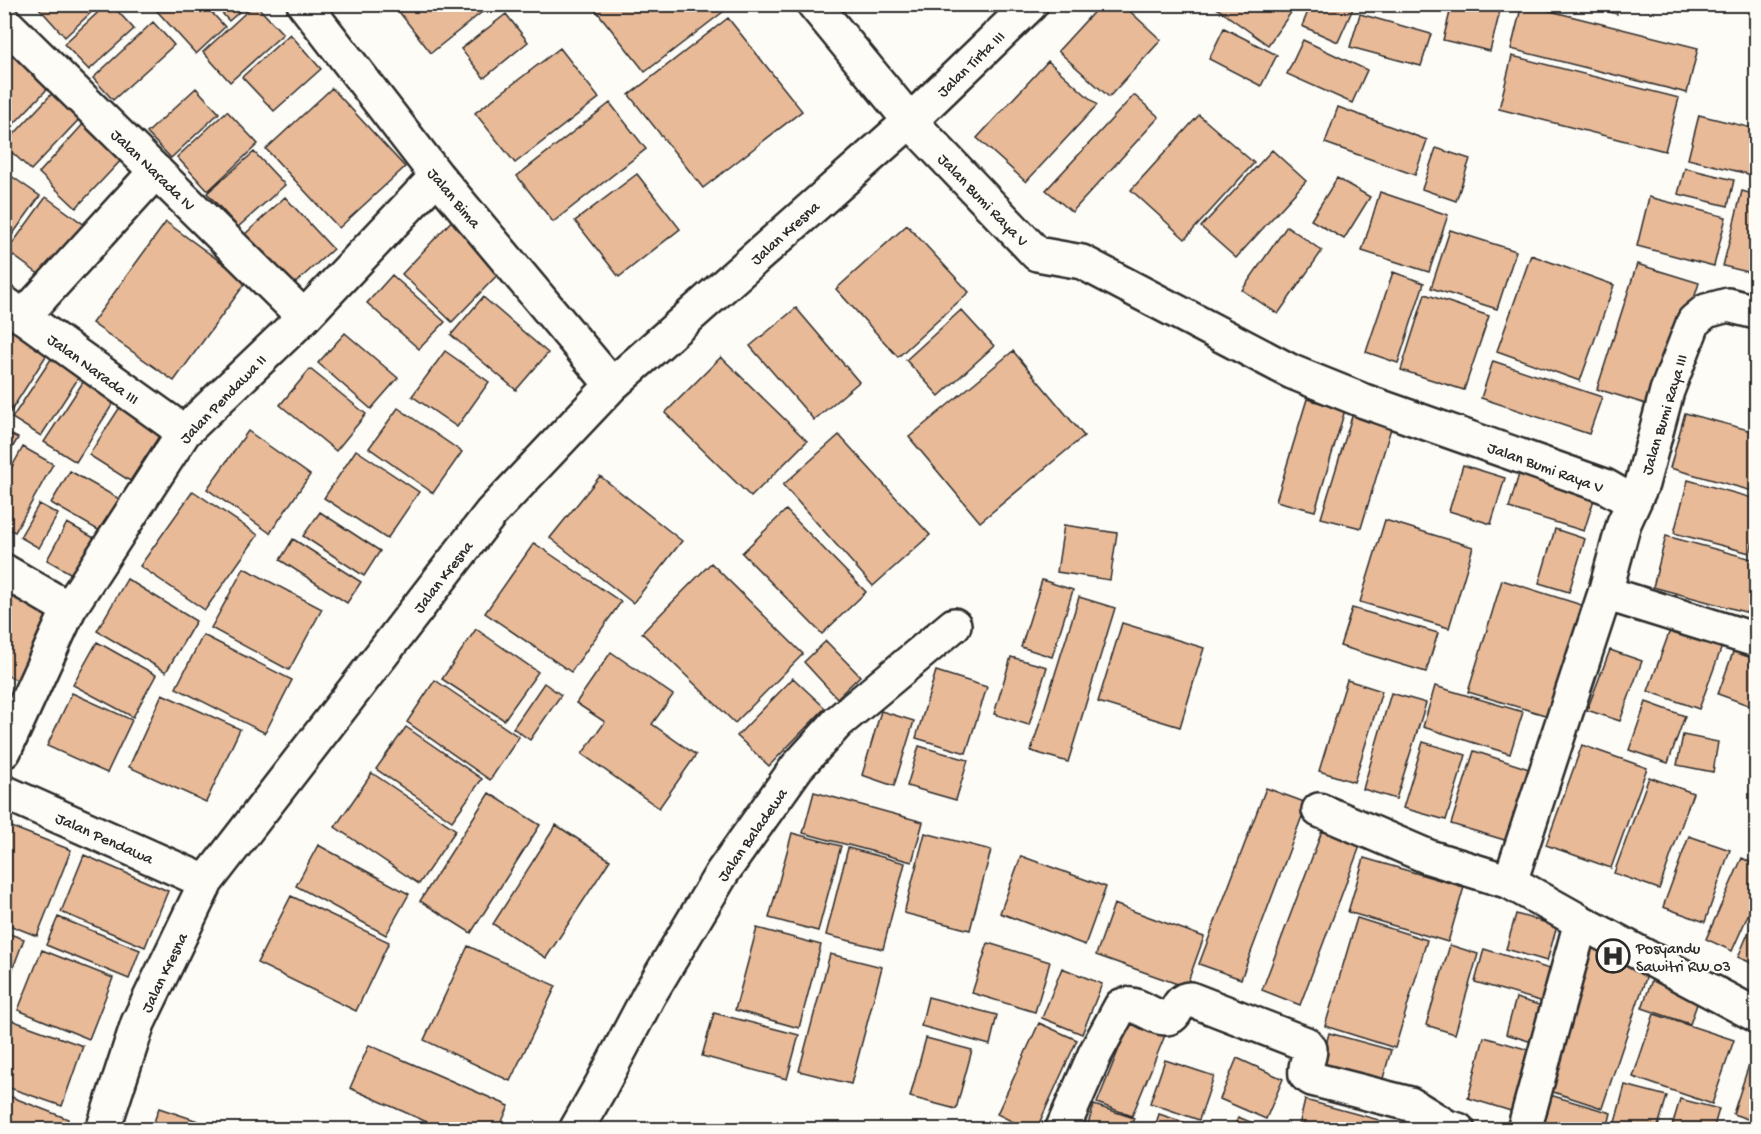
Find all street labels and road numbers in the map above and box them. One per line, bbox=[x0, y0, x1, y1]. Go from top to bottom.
street label: Jalan Tirta III bbox=[934, 28, 1010, 103]
street label: Jalan Narada IV bbox=[105, 127, 198, 217]
street label: Jalan Bumi Raya V bbox=[932, 151, 1031, 252]
street label: Jalan Bima bbox=[422, 165, 484, 234]
street label: Jalan Kresna bbox=[748, 198, 826, 271]
street label: Jalan Narada III bbox=[42, 331, 141, 410]
street label: Jalan Pendawa II bbox=[177, 352, 272, 449]
street label: Jalan Bumi Raya III bbox=[1639, 353, 1694, 477]
street label: Jalan Bumi Raya V bbox=[1484, 439, 1606, 499]
street label: Jalan Kresna bbox=[411, 537, 479, 618]
street label: Jalan Baladewa bbox=[715, 785, 794, 886]
street label: Jalan Pendawa bbox=[52, 810, 157, 871]
street label: Jalan Kresna bbox=[139, 930, 194, 1016]

